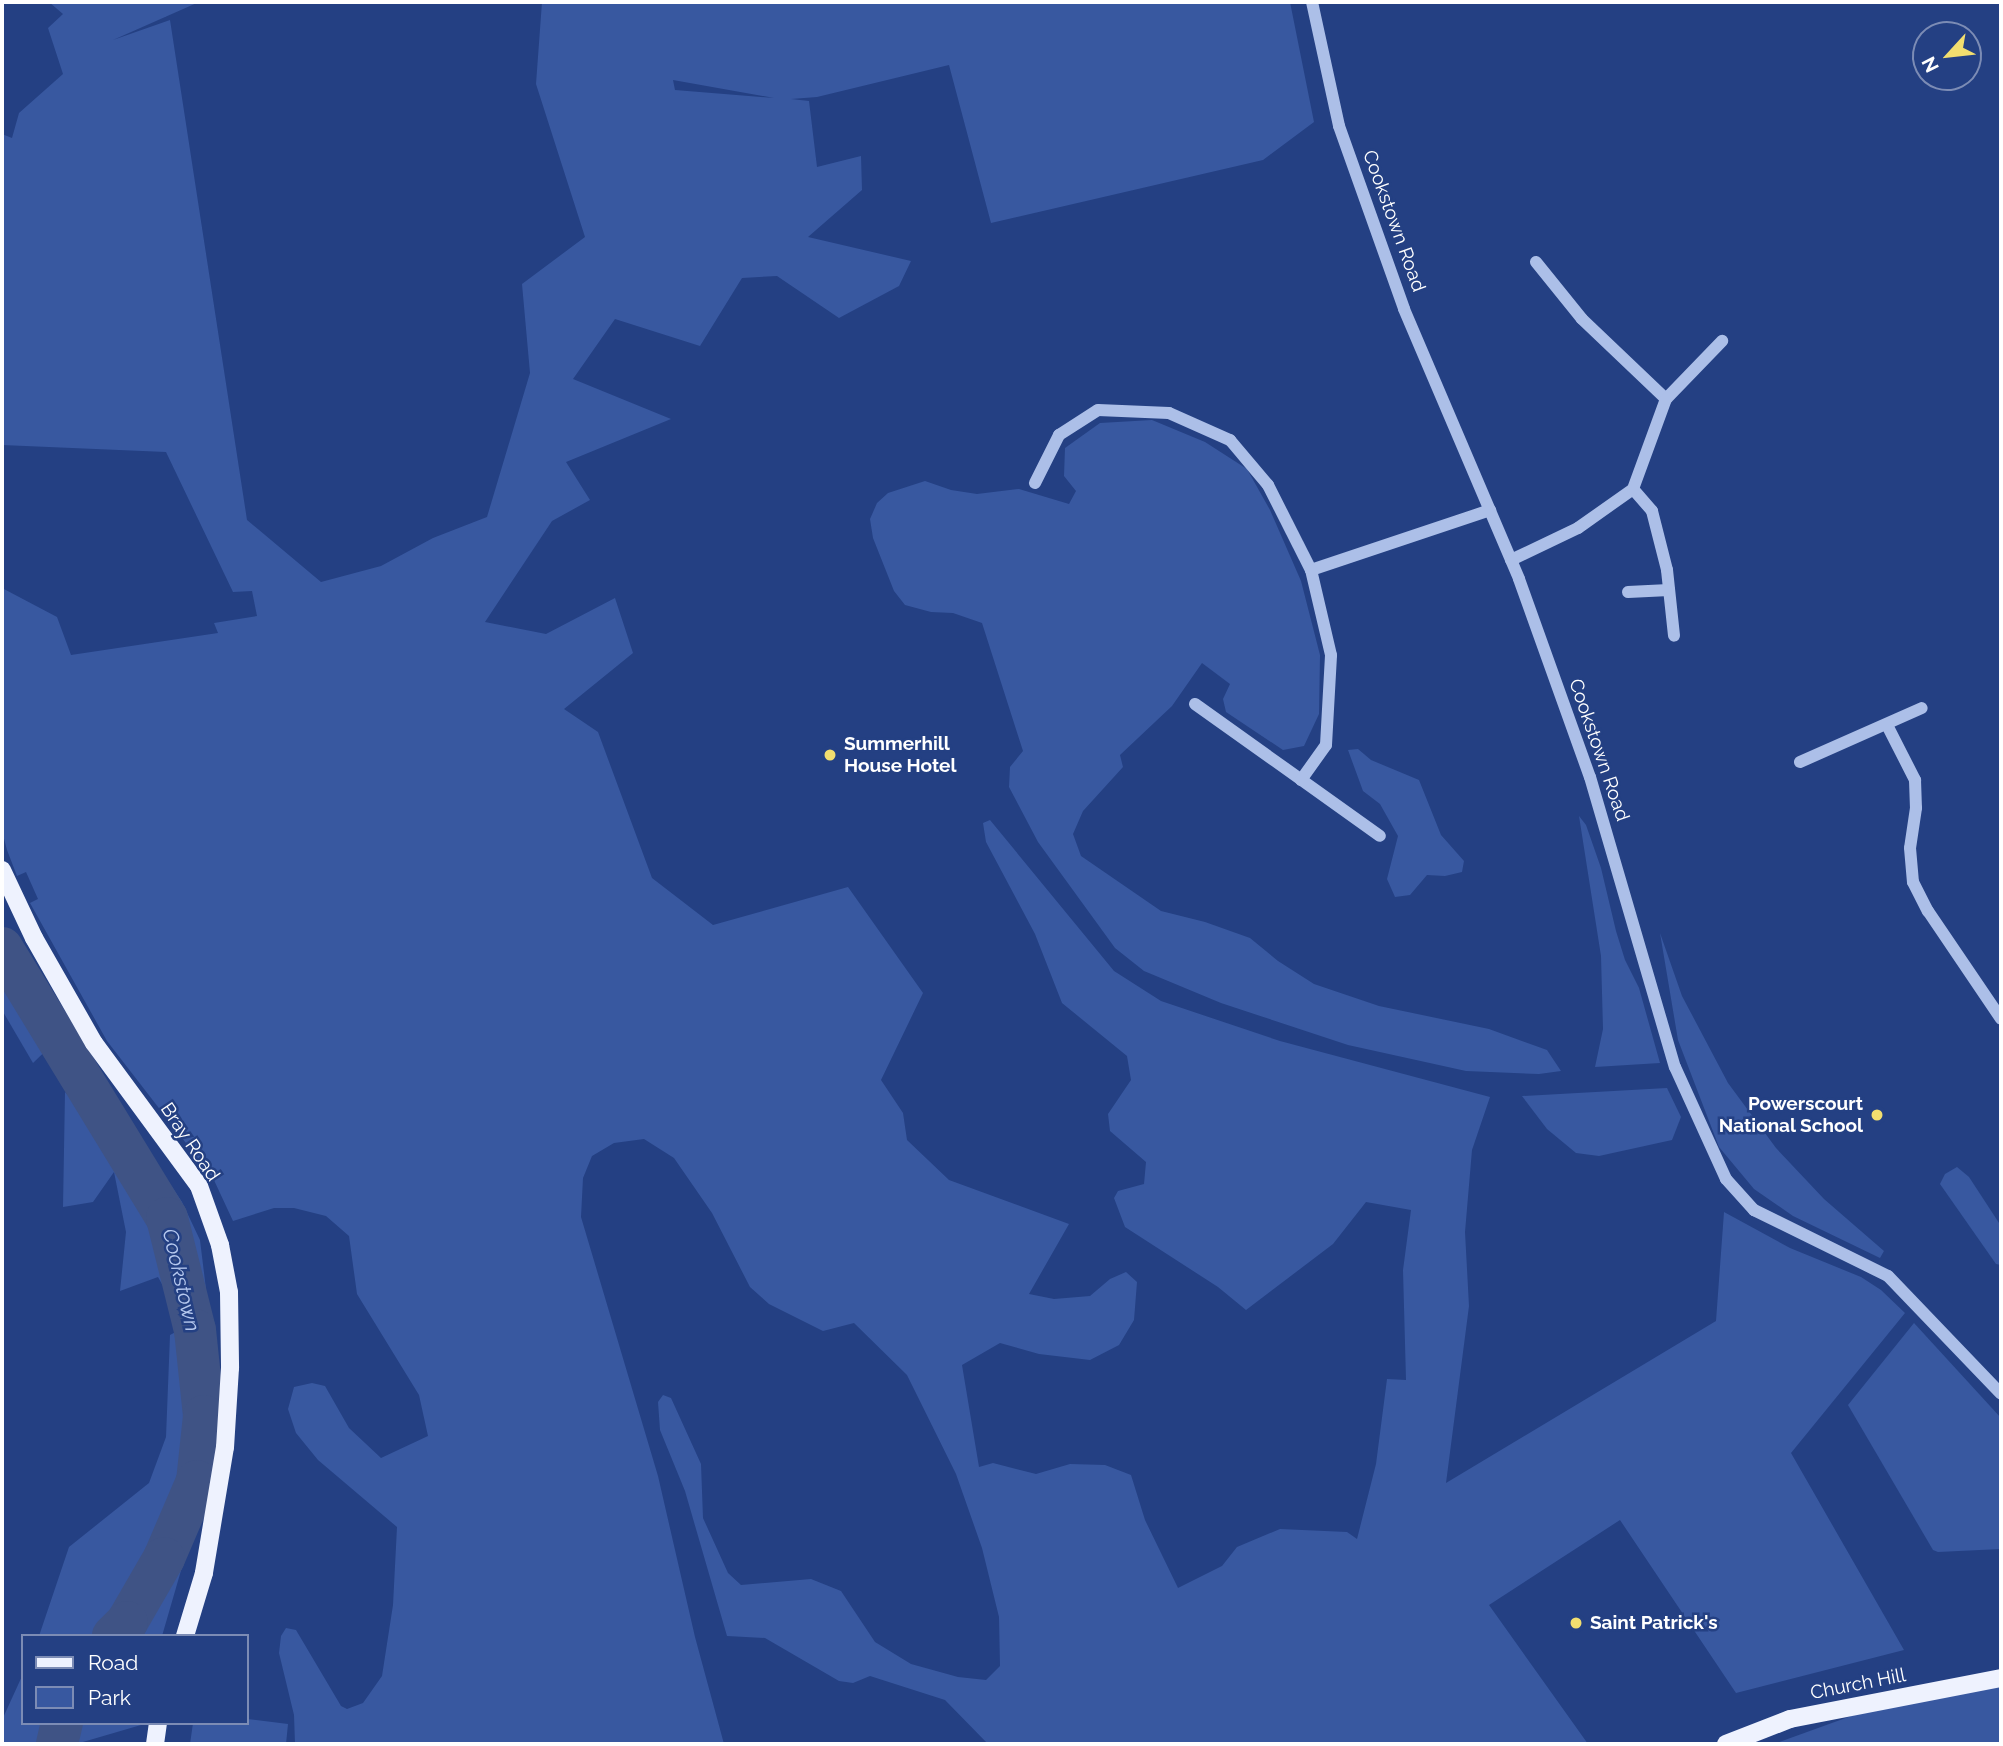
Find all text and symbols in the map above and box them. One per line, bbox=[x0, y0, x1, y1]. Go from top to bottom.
north arrow bbox=[1912, 21, 1982, 91]
text: N bbox=[1917, 53, 1943, 76]
street label: Cookstown Road bbox=[1358, 147, 1430, 295]
street label: Cookstown Road bbox=[1564, 676, 1634, 824]
place label: Summerhill House Hotel bbox=[844, 733, 956, 777]
marker: Summerhill House Hotel bbox=[822, 747, 838, 763]
place label: Powerscourt National School bbox=[1718, 1093, 1863, 1137]
street label: Bray Road bbox=[155, 1098, 225, 1186]
marker: Powerscourt National School bbox=[1869, 1107, 1885, 1123]
water label: Cookstown bbox=[157, 1226, 205, 1334]
place label: Saint Patrick's bbox=[1590, 1612, 1718, 1634]
marker: Saint Patrick's bbox=[1568, 1615, 1584, 1631]
legend bbox=[21, 1634, 248, 1725]
text: Road bbox=[88, 1650, 138, 1675]
street label: Church Hill bbox=[1808, 1664, 1908, 1704]
text: Park bbox=[88, 1685, 131, 1710]

